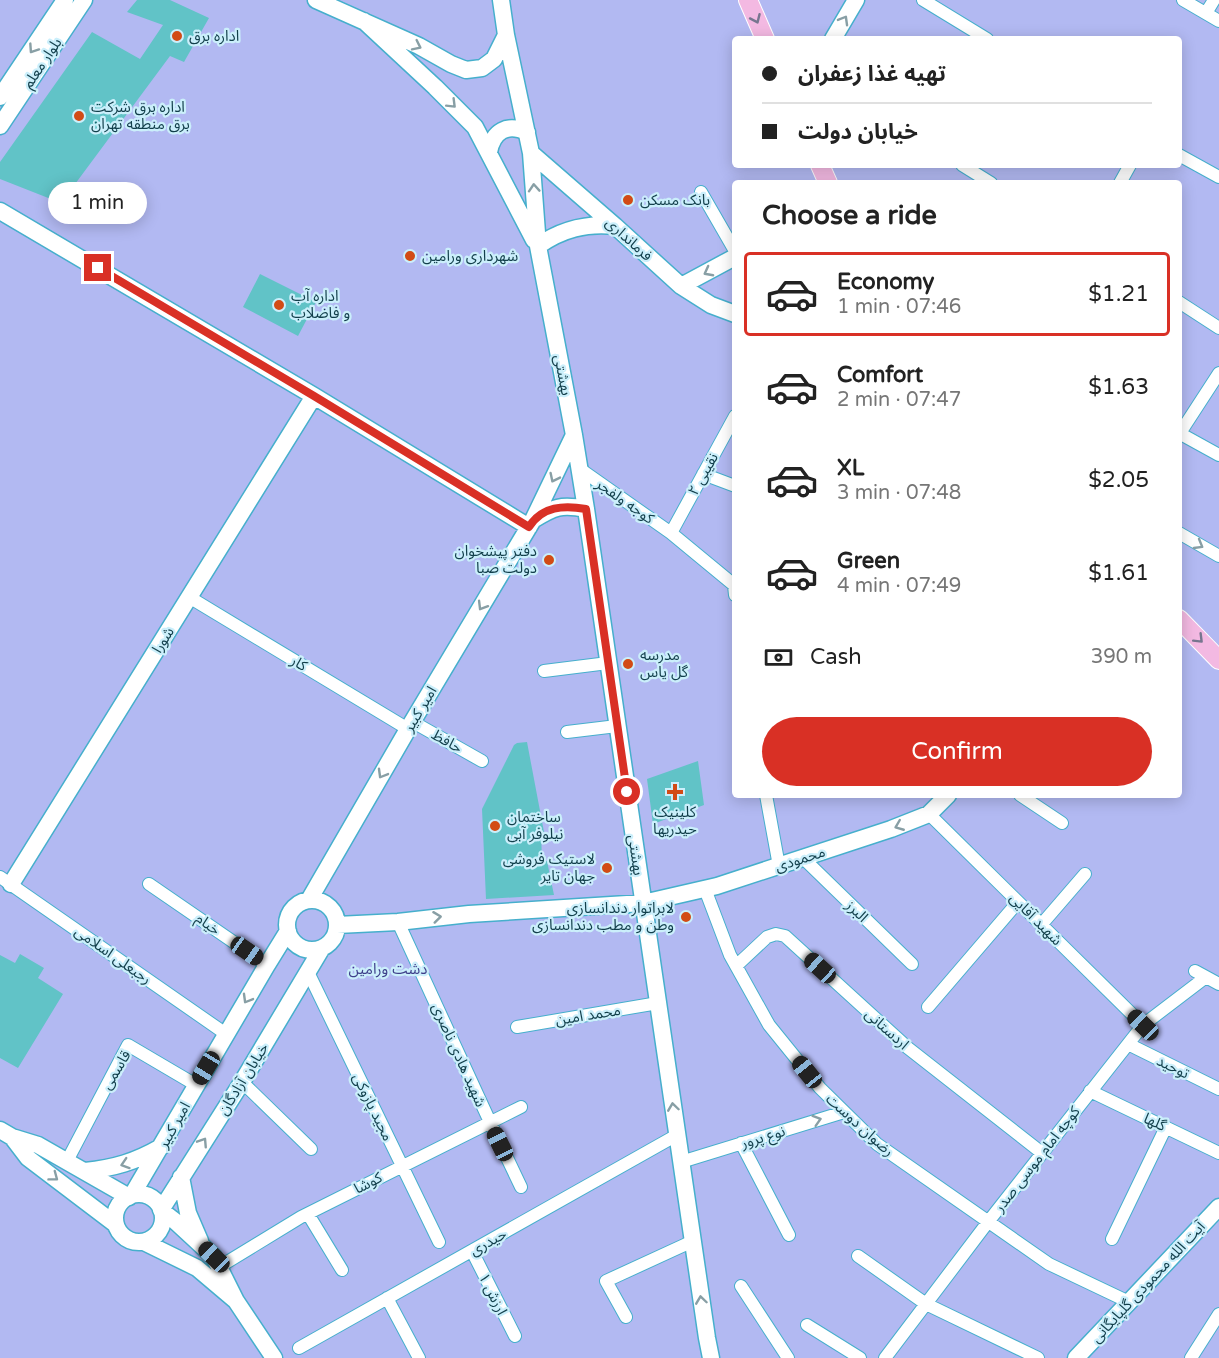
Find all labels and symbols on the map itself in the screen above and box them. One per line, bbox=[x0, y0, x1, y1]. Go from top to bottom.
one-way arrow bbox=[749, 13, 761, 24]
one-way arrow bbox=[837, 15, 848, 26]
place label: اداره برق bbox=[189, 27, 239, 45]
marker: اداره برق bbox=[170, 29, 184, 43]
street label: بلوار معلم bbox=[19, 34, 67, 93]
one-way arrow bbox=[410, 38, 421, 50]
one-way arrow bbox=[29, 42, 40, 53]
one-way arrow bbox=[445, 97, 456, 108]
place label: اداره برق شرکت برق منطقه تهران bbox=[91, 98, 190, 133]
marker: اداره برق شرکت برق منطقه تهران bbox=[72, 109, 86, 123]
callout: 1 min bbox=[48, 181, 148, 223]
one-way arrow bbox=[527, 183, 540, 192]
place label: بانک مسکن bbox=[640, 191, 710, 209]
marker: بانک مسکن bbox=[621, 193, 635, 207]
street label: فرمانداری bbox=[602, 213, 656, 265]
place label: شهرداری ورامین bbox=[422, 247, 518, 265]
marker: شهرداری ورامین bbox=[403, 249, 417, 263]
route end bbox=[84, 254, 111, 281]
one-way arrow bbox=[704, 265, 714, 276]
place label: اداره آب و فاضلاب bbox=[291, 287, 350, 322]
marker: اداره آب و فاضلاب bbox=[272, 298, 286, 312]
street label: بهشتی bbox=[550, 353, 576, 397]
street label: نقیبی ۲ bbox=[684, 450, 722, 498]
one-way arrow bbox=[549, 471, 561, 482]
street label: کوجه ولفجر bbox=[592, 474, 658, 528]
one-way arrow bbox=[1193, 537, 1203, 549]
place label: دفتر پیشخوان دولت صبا bbox=[454, 542, 537, 577]
marker: دفتر پیشخوان دولت صبا bbox=[542, 553, 556, 567]
one-way arrow bbox=[477, 600, 489, 610]
street label: شورا bbox=[148, 623, 178, 656]
one-way arrow bbox=[1192, 633, 1203, 643]
place label: مدرسه گل یاس bbox=[640, 646, 689, 681]
street label: کار bbox=[287, 651, 311, 675]
marker: مدرسه گل یاس bbox=[621, 657, 635, 671]
street label: امیر کبیر bbox=[399, 683, 441, 736]
street label: حافظ bbox=[428, 725, 466, 757]
one-way arrow bbox=[378, 768, 390, 778]
route start bbox=[613, 778, 640, 805]
marker: کلینیک حیدریها bbox=[666, 783, 684, 801]
place label: کلینیک حیدریها bbox=[653, 803, 697, 838]
place label: ساختمان نیلوفر آبی bbox=[507, 808, 563, 843]
marker: ساختمان نیلوفر آبی bbox=[488, 819, 502, 833]
one-way arrow bbox=[895, 819, 906, 831]
street label: بهشتی bbox=[624, 833, 648, 877]
street label: محمودی bbox=[773, 842, 827, 876]
place label: لاستیک فروشی جهان تایر bbox=[503, 850, 595, 885]
marker: لاستیک فروشی جهان تایر bbox=[600, 861, 614, 875]
street label: شهید آقایی bbox=[1006, 889, 1066, 949]
street label: البرز bbox=[841, 895, 872, 926]
place label: لابراتوار دندانسازی وطن و مطب دندانسازی bbox=[532, 899, 674, 934]
street label: خیام bbox=[191, 909, 224, 941]
marker: لابراتوار دندانسازی وطن و مطب دندانسازی bbox=[679, 910, 693, 924]
one-way arrow bbox=[433, 912, 442, 924]
street label: رجبعلی اسلامی bbox=[71, 922, 155, 988]
car bbox=[227, 933, 267, 969]
car bbox=[801, 949, 839, 987]
park label: دشت ورامین bbox=[348, 960, 428, 978]
one-way arrow bbox=[243, 993, 254, 1003]
street label: شهید هادی ناصری bbox=[428, 1000, 490, 1110]
street label: محمد امین bbox=[554, 1001, 622, 1029]
street label: اردستانی bbox=[861, 1005, 913, 1053]
car bbox=[1124, 1006, 1162, 1044]
street label: خیابان آزادگان bbox=[214, 1040, 272, 1118]
street label: قاسمی bbox=[97, 1047, 135, 1093]
car bbox=[189, 1048, 223, 1088]
street label: توحید bbox=[1154, 1051, 1192, 1083]
car bbox=[789, 1052, 825, 1092]
street label: مجید پازوکی bbox=[348, 1070, 397, 1144]
street label: رضوان دوست bbox=[822, 1090, 898, 1160]
street label: امیر کبیر bbox=[154, 1099, 194, 1152]
street label: کوچه امام موسی صدر bbox=[990, 1102, 1086, 1217]
one-way arrow bbox=[668, 1103, 680, 1112]
street label: گلها bbox=[1141, 1109, 1170, 1135]
one-way arrow bbox=[811, 1115, 822, 1127]
street label: نوع پرور bbox=[738, 1122, 788, 1155]
car bbox=[484, 1124, 516, 1164]
one-way arrow bbox=[196, 1138, 208, 1148]
one-way arrow bbox=[120, 1156, 131, 1169]
street label: کوشا bbox=[351, 1168, 386, 1198]
one-way arrow bbox=[47, 1170, 58, 1181]
street label: آیت الله محمودی گلپایگانی bbox=[1087, 1217, 1210, 1347]
street label: حیدری bbox=[466, 1225, 510, 1259]
car bbox=[195, 1238, 233, 1276]
street label: ارزش ۱ bbox=[475, 1270, 511, 1318]
one-way arrow bbox=[696, 1296, 708, 1305]

